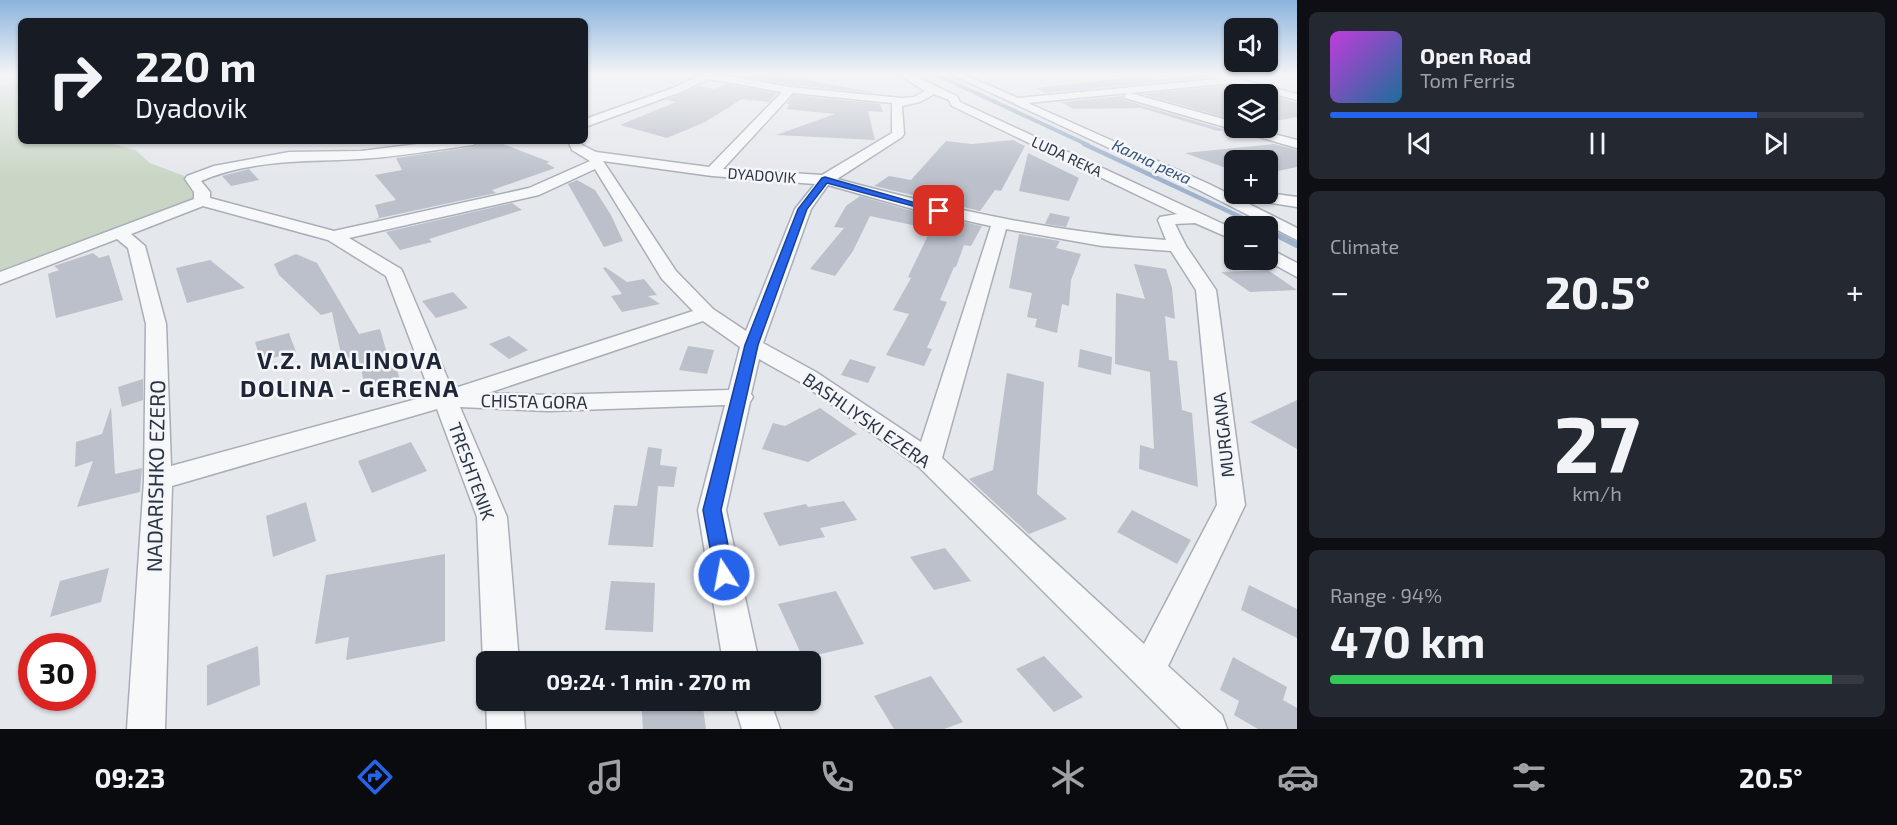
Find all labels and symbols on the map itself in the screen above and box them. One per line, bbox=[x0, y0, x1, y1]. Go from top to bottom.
street label: LUDA REKA bbox=[1029, 132, 1106, 180]
water label: Кална река bbox=[1109, 134, 1195, 188]
street label: DYADOVIK bbox=[727, 164, 797, 186]
pin bbox=[913, 185, 964, 236]
district label: V.Z. MALINOVA DOLINA - GERENA bbox=[240, 345, 460, 402]
street label: BASHLIYSKI EZERA bbox=[799, 368, 936, 473]
street label: NADARISHKO EZERO bbox=[141, 380, 169, 572]
street label: CHISTA GORA bbox=[480, 389, 588, 413]
street label: MURGANA bbox=[1208, 391, 1238, 479]
street label: TRESHTENIK bbox=[444, 419, 500, 523]
position arrow bbox=[692, 543, 756, 607]
speed limit sign: 30 bbox=[18, 633, 96, 711]

